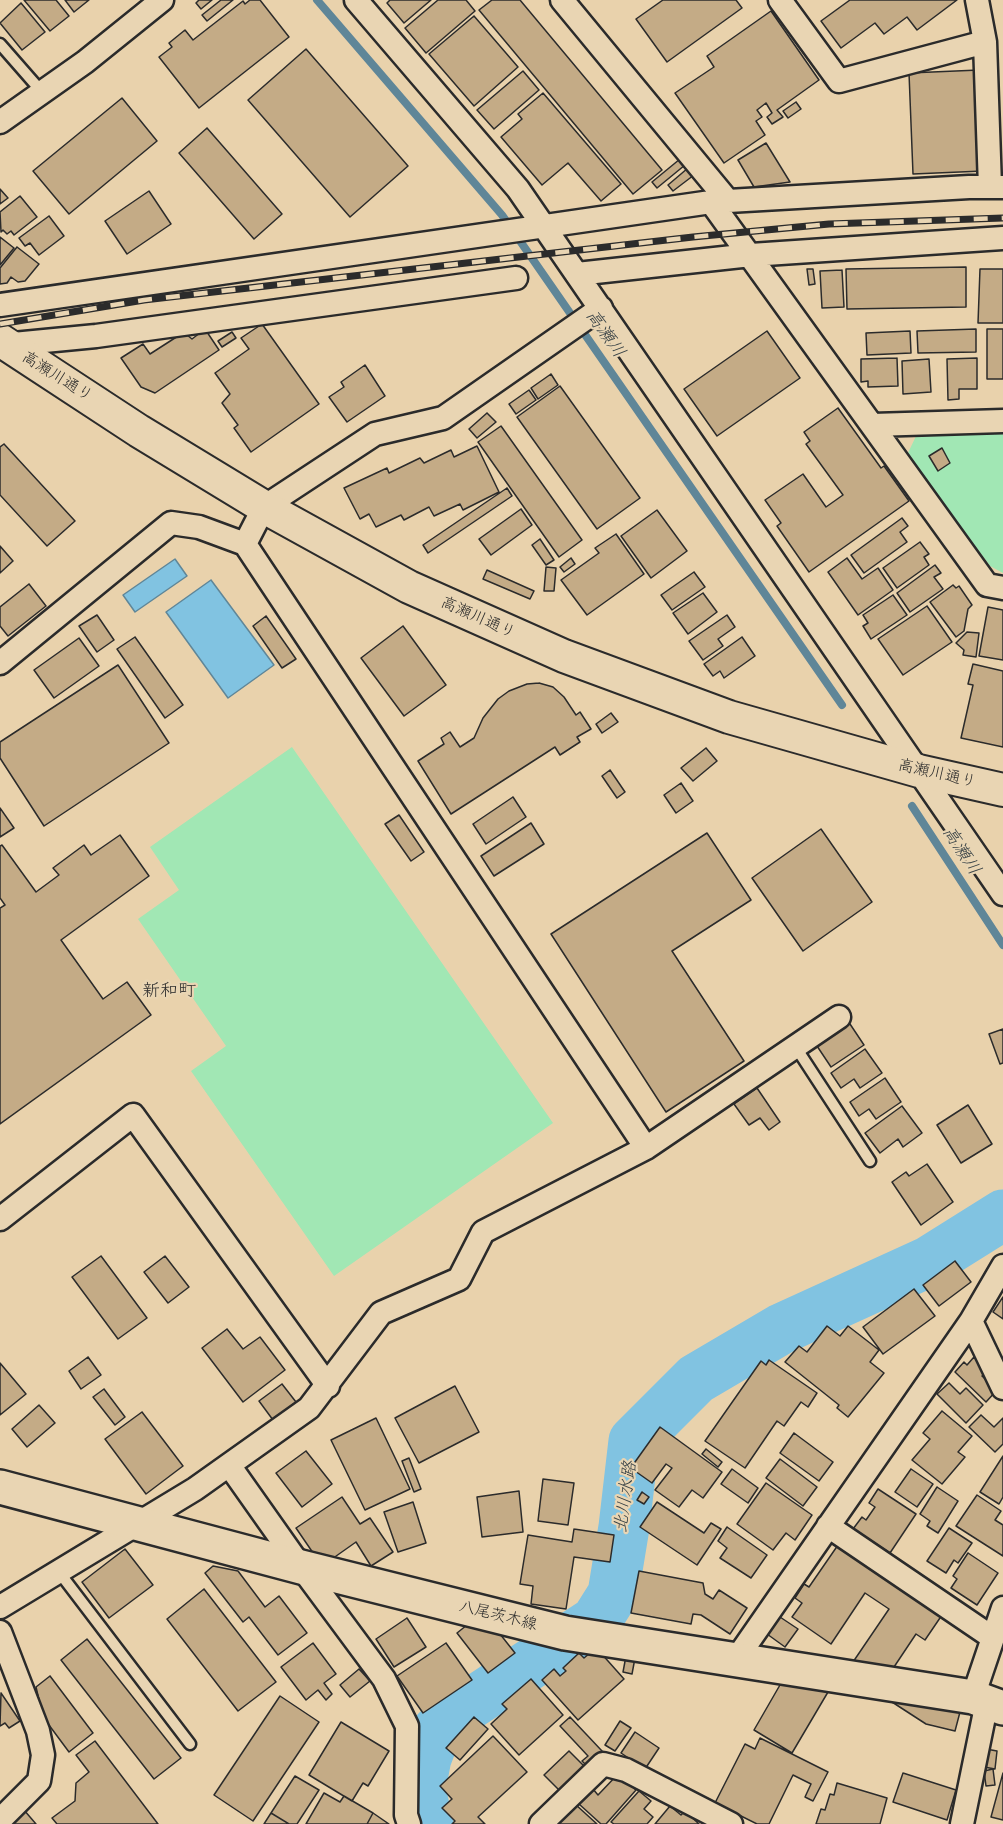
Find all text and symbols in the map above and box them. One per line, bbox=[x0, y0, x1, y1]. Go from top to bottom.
water label: 高瀬川 bbox=[581, 306, 629, 362]
street label: 高瀬川通り bbox=[18, 348, 96, 406]
street label: 高瀬川通り bbox=[438, 593, 518, 643]
street label: 高瀬川通り bbox=[896, 756, 978, 792]
water label: 高瀬川 bbox=[937, 822, 985, 880]
district label: 新和町 bbox=[142, 980, 196, 1002]
water label: 北川水路 bbox=[610, 1460, 642, 1534]
street label: 八尾茨木線 bbox=[457, 1597, 539, 1635]

